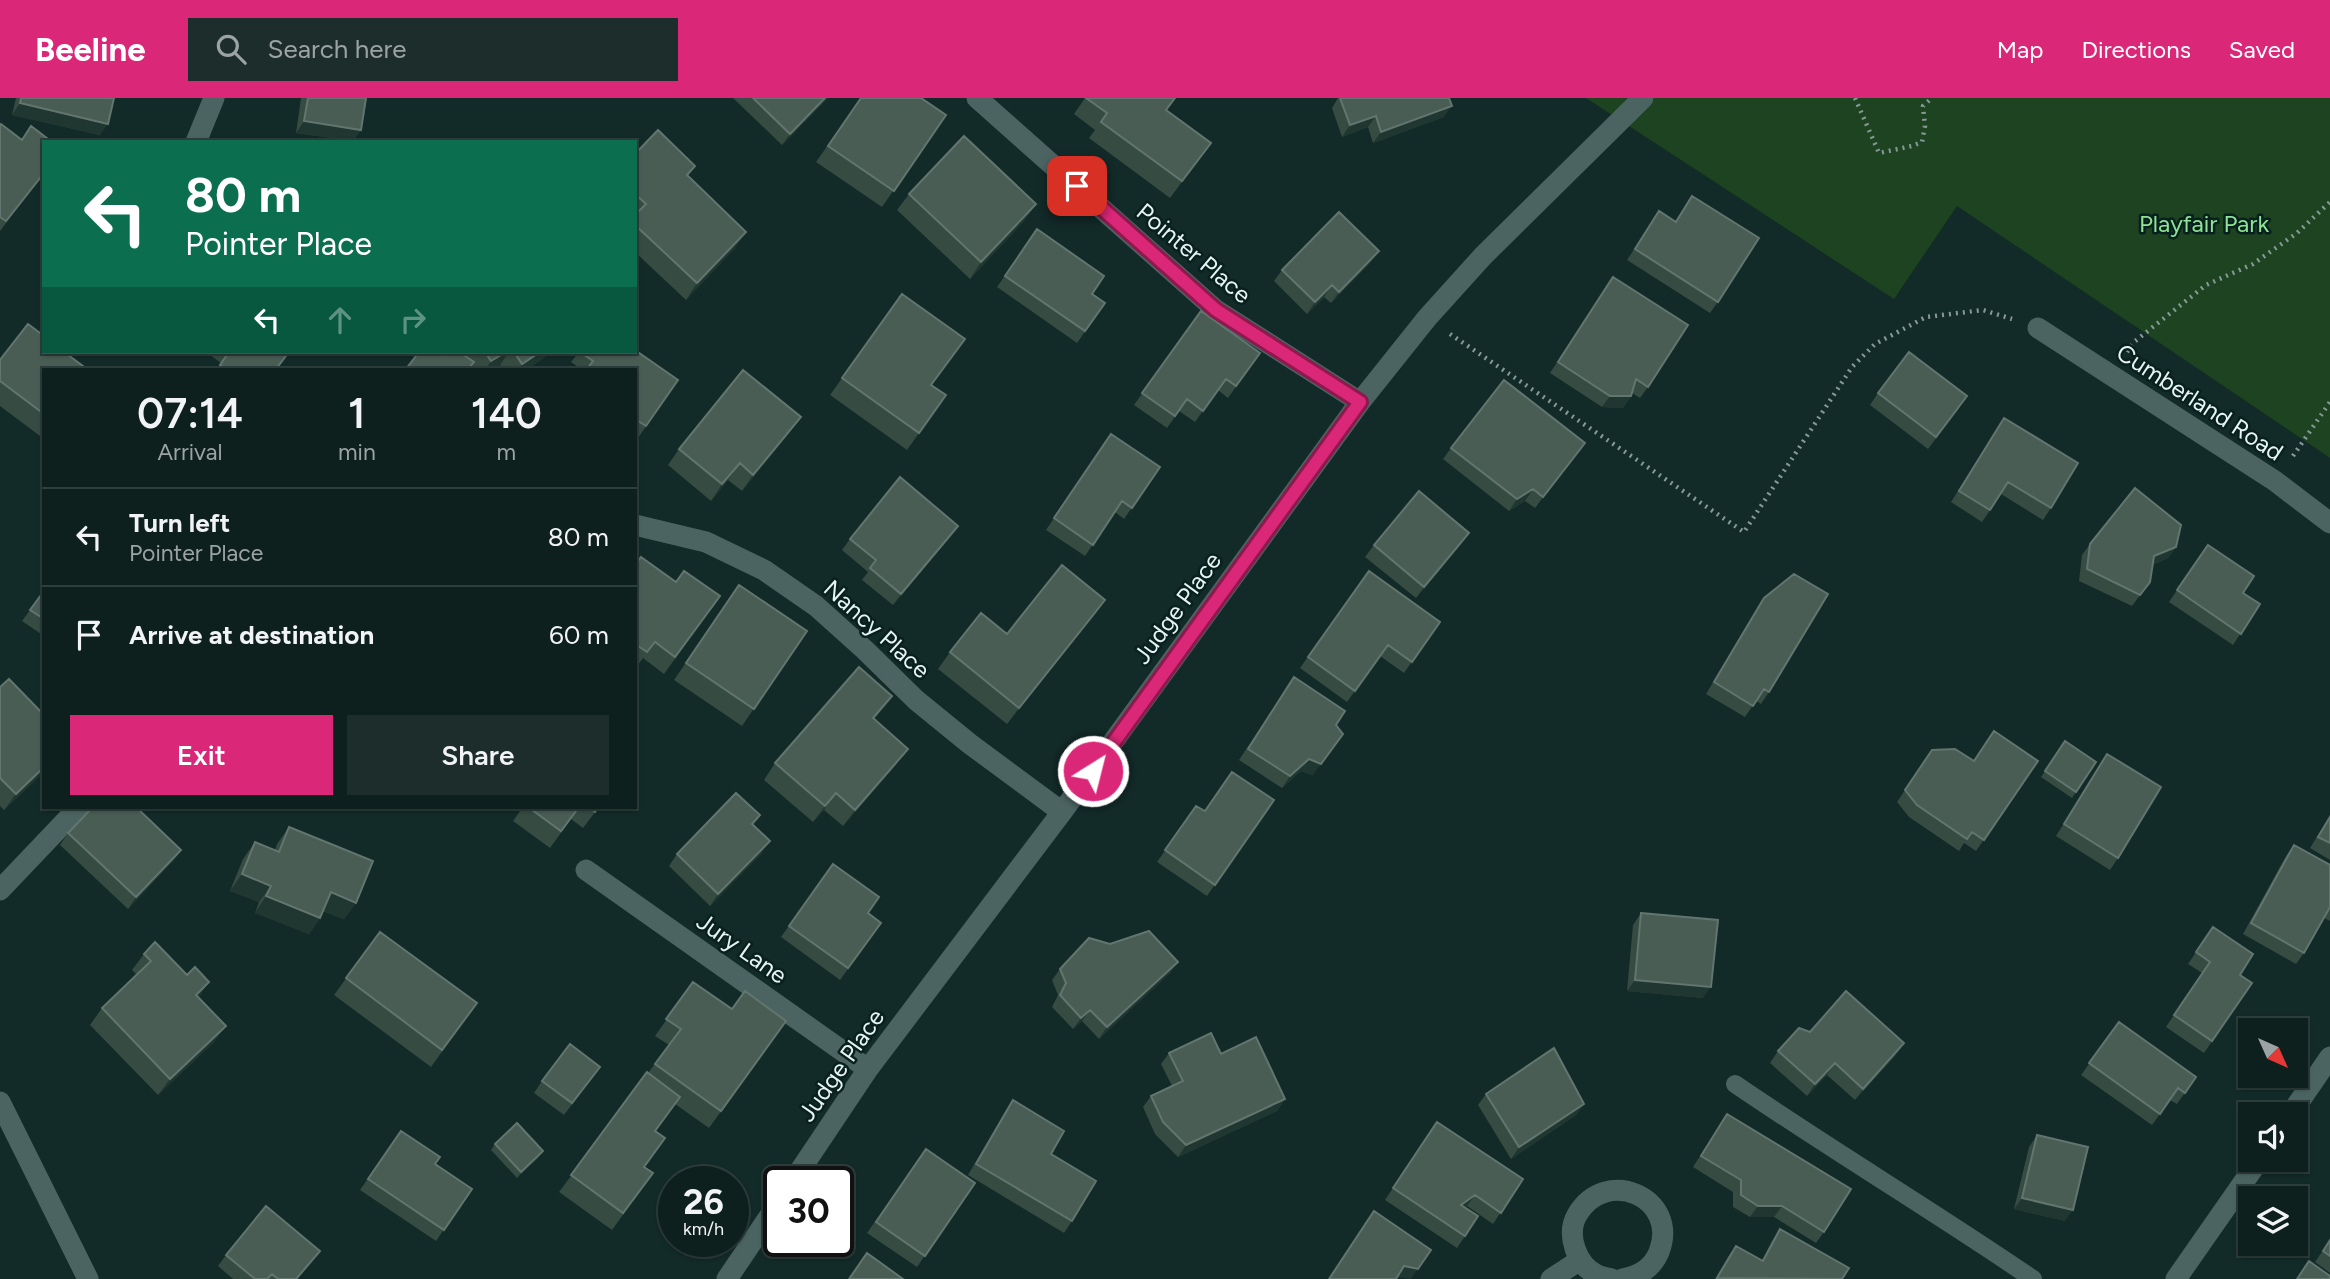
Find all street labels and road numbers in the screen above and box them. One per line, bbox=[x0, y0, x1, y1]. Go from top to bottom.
street label: Pointer Place bbox=[1131, 197, 1257, 309]
street label: Cumberland Road bbox=[2111, 337, 2289, 467]
street label: Judge Place bbox=[1127, 547, 1227, 669]
street label: Nancy Place bbox=[818, 574, 936, 684]
street label: Jury Lane bbox=[691, 906, 793, 990]
street label: Judge Place bbox=[792, 1003, 890, 1127]

